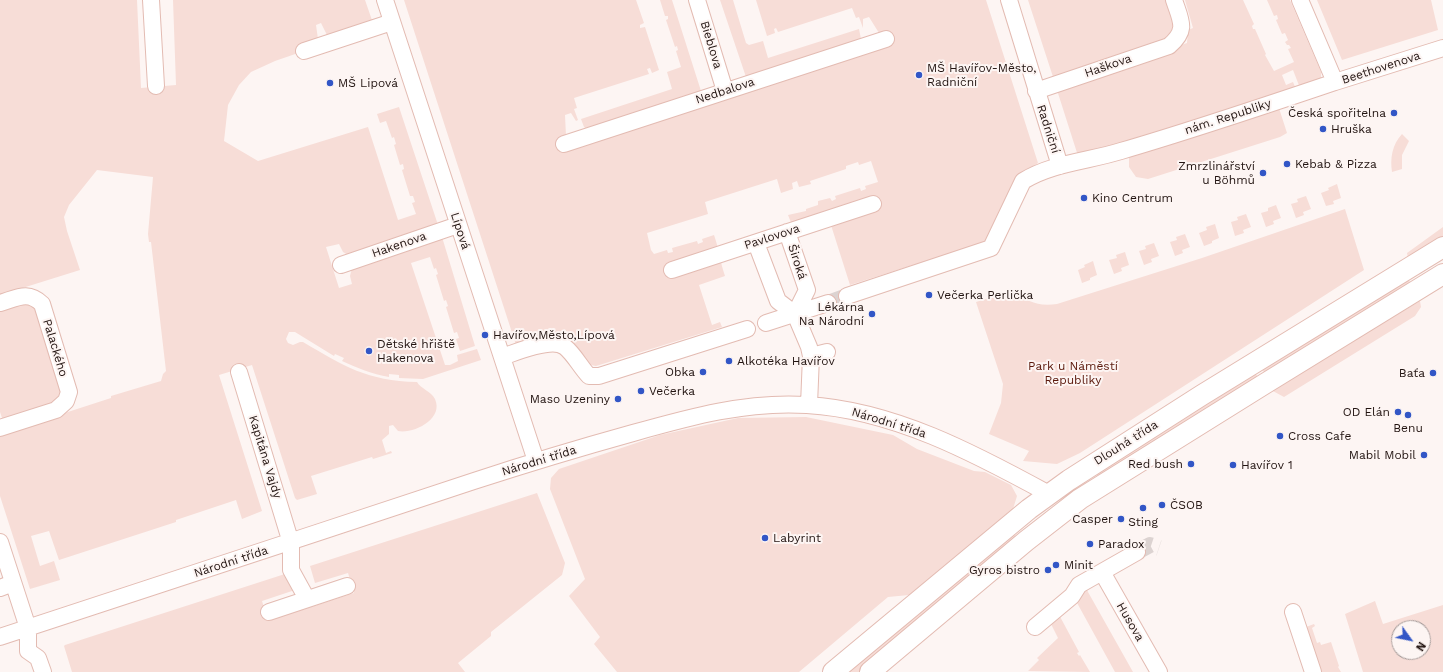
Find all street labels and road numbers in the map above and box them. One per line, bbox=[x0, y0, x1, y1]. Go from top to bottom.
street label: Bieblova bbox=[697, 19, 725, 71]
street label: Beethovenova bbox=[1340, 49, 1422, 87]
street label: Haškova bbox=[1083, 51, 1133, 81]
street label: Nedbalova bbox=[694, 75, 756, 107]
street label: nám. Republiky bbox=[1183, 96, 1273, 138]
street label: Radniční bbox=[1033, 103, 1063, 155]
street label: Lípová bbox=[447, 211, 473, 251]
street label: Pavlovova bbox=[743, 221, 801, 253]
street label: Hakenova bbox=[370, 229, 428, 261]
street label: Široká bbox=[785, 243, 809, 281]
street label: Palackého bbox=[39, 317, 71, 379]
street label: Národní třída bbox=[850, 405, 928, 441]
street label: Kapitána Vajdy bbox=[246, 414, 284, 500]
street label: Dlouhá třída bbox=[1091, 418, 1161, 468]
street label: Národní třída bbox=[500, 443, 578, 479]
street label: Národní třída bbox=[192, 543, 270, 581]
street label: Husova bbox=[1113, 600, 1147, 644]

